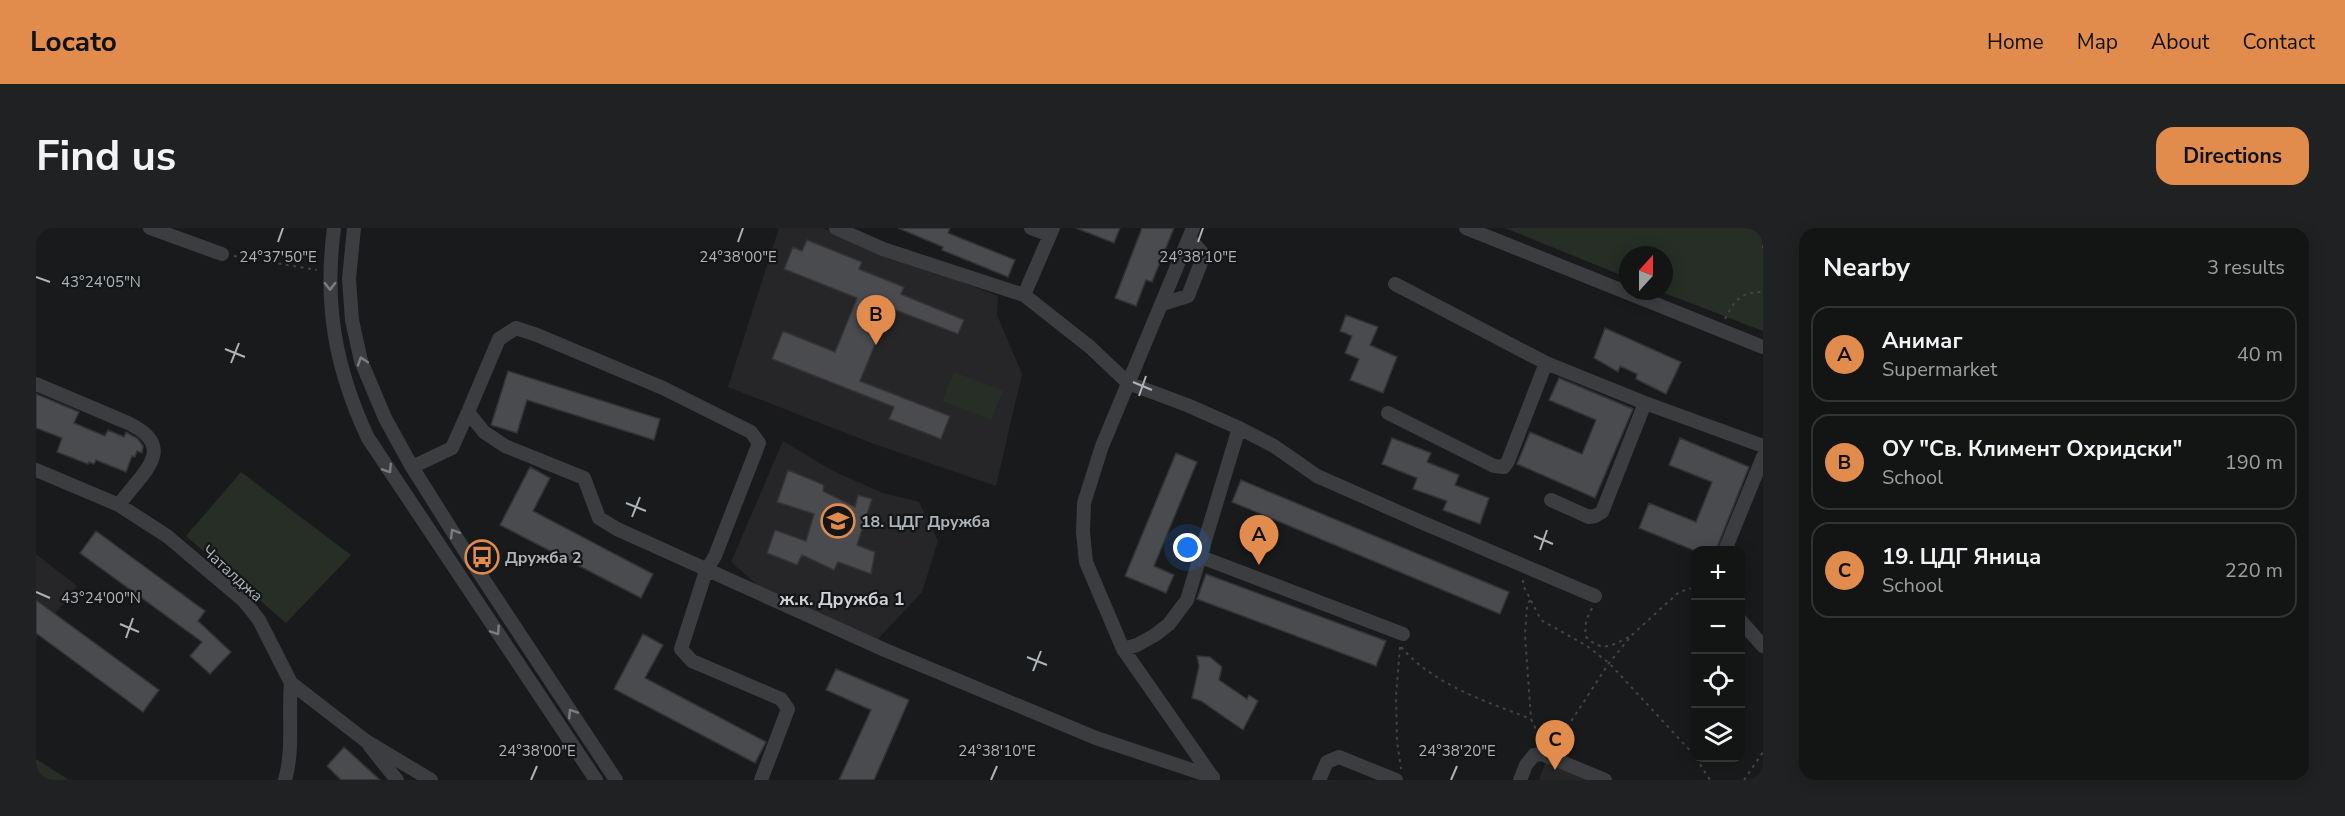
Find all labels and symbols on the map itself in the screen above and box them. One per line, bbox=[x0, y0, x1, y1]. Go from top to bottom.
north arrow bbox=[1619, 246, 1673, 300]
text: 24°37'50"E bbox=[239, 247, 317, 267]
text: 24°38'00"E bbox=[699, 247, 777, 267]
text: 24°38'10"E bbox=[1159, 247, 1237, 267]
text: 43°24'05"N bbox=[61, 272, 141, 292]
one-way arrow bbox=[324, 282, 336, 291]
pin: B bbox=[856, 296, 896, 345]
one-way arrow bbox=[357, 356, 370, 367]
one-way arrow bbox=[380, 463, 391, 474]
school or university icon: 18. ЦДГ Дружба bbox=[820, 503, 856, 539]
place label: 18. ЦДГ Дружба bbox=[861, 511, 990, 533]
pin: A bbox=[1240, 516, 1278, 565]
one-way arrow bbox=[449, 529, 461, 539]
your location bbox=[1173, 533, 1202, 562]
bus stop icon: Дружба 2 bbox=[464, 539, 500, 575]
street label: Чаталджа bbox=[197, 540, 268, 607]
place label: Дружба 2 bbox=[505, 547, 582, 569]
district label: ж.к. Дружба 1 bbox=[779, 587, 904, 611]
text: 43°24'00"N bbox=[61, 588, 141, 608]
one-way arrow bbox=[489, 624, 500, 635]
one-way arrow bbox=[569, 709, 580, 720]
pin: C bbox=[1536, 720, 1574, 770]
text: 24°38'00"E bbox=[498, 741, 576, 761]
text: 24°38'10"E bbox=[958, 741, 1036, 761]
text: 24°38'20"E bbox=[1418, 741, 1496, 761]

